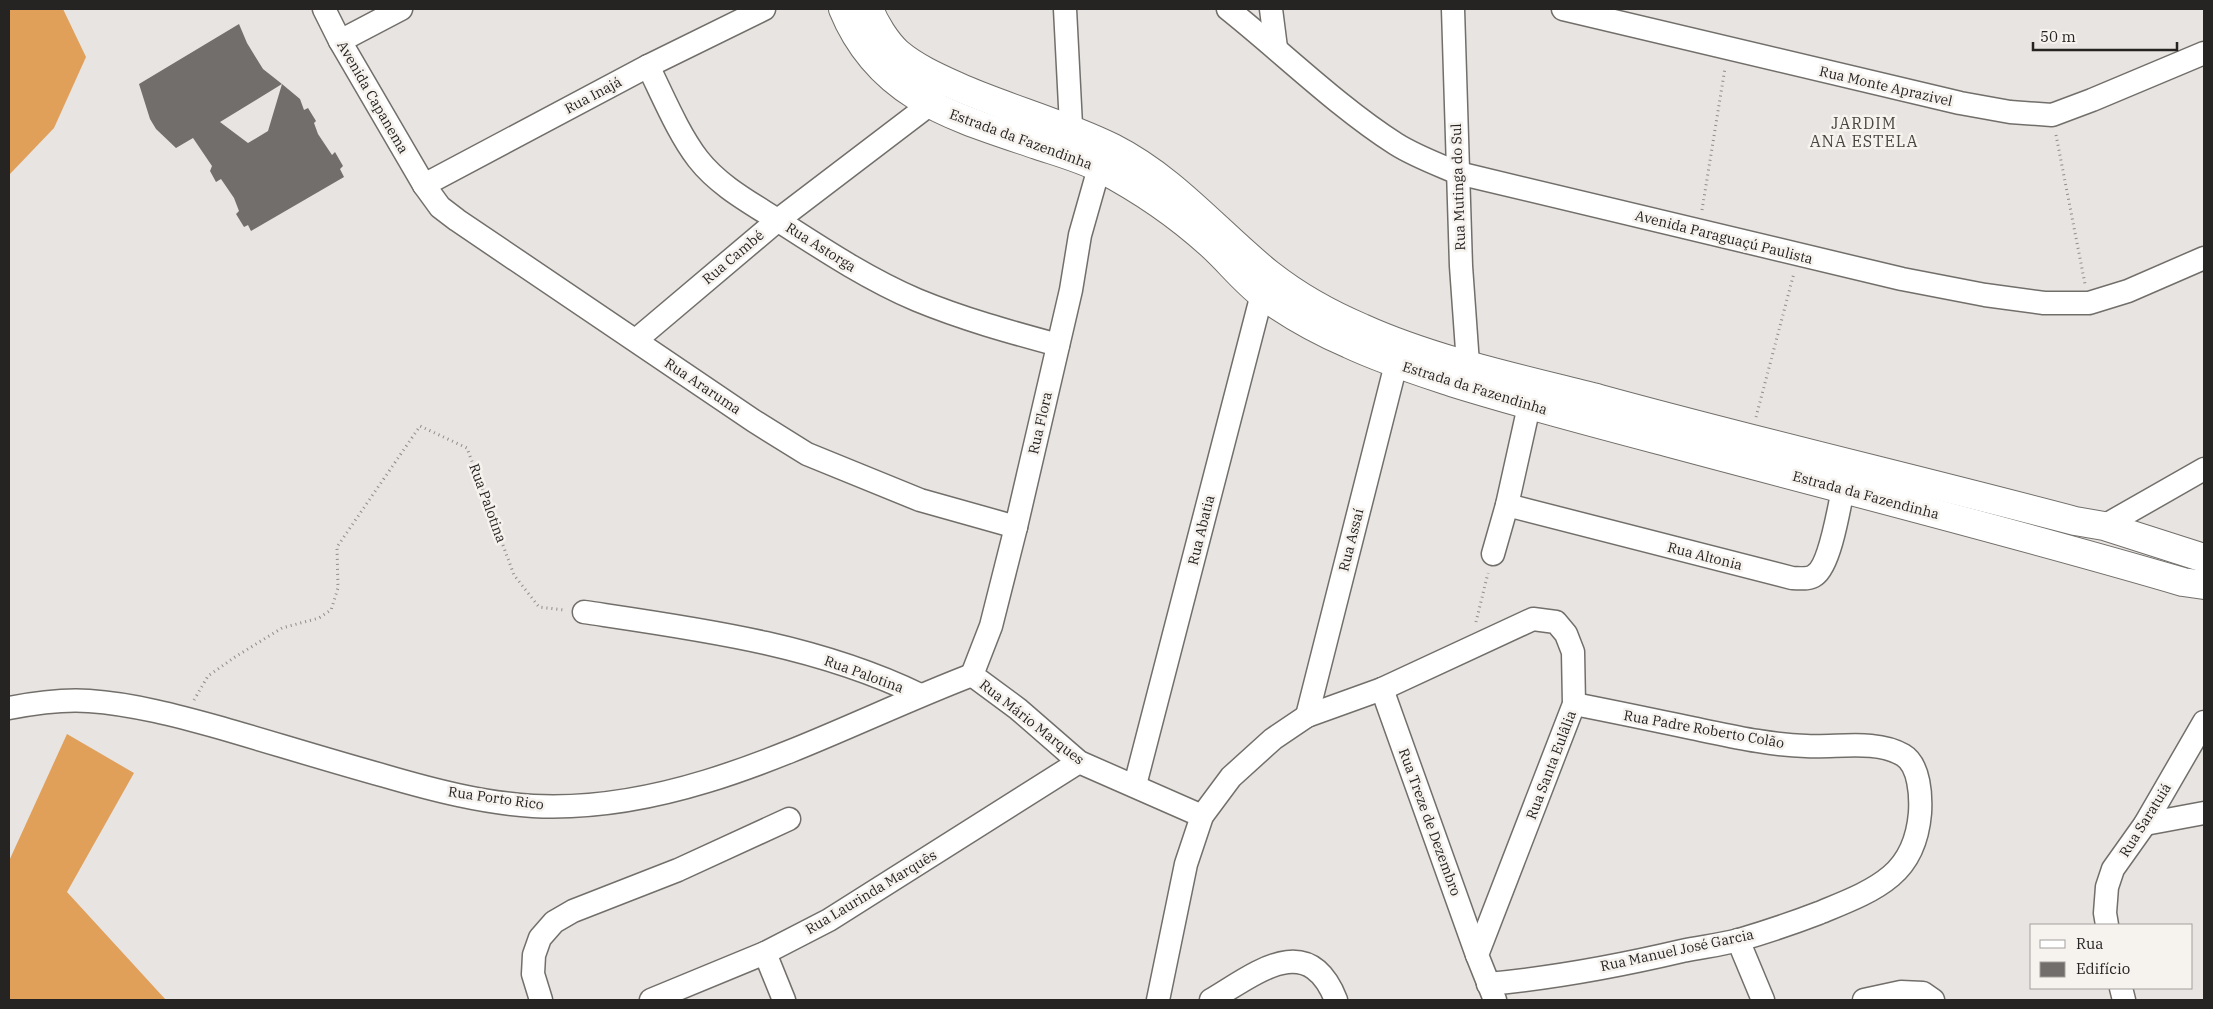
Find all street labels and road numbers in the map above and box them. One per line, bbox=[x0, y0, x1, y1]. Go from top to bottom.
street label: Avenida Capanema bbox=[333, 37, 413, 157]
street label: Rua Monte Aprazivel bbox=[1818, 62, 1954, 110]
street label: Rua Inajá bbox=[561, 72, 625, 118]
street label: Estrada da Fazendinha bbox=[947, 105, 1095, 173]
street label: Rua Mutinga do Sul bbox=[1447, 123, 1469, 251]
street label: Avenida Paraguaçú Paulista bbox=[1633, 206, 1815, 268]
street label: Rua Astorga bbox=[783, 218, 860, 276]
street label: Rua Cambé bbox=[699, 226, 767, 288]
street label: Rua Araruma bbox=[661, 354, 745, 418]
street label: Estrada da Fazendinha bbox=[1400, 357, 1550, 419]
street label: Rua Flora bbox=[1024, 390, 1056, 456]
street label: Rua Palotina bbox=[465, 461, 511, 545]
street label: Estrada da Fazendinha bbox=[1791, 467, 1942, 523]
street label: Rua Abatia bbox=[1184, 493, 1218, 567]
street label: Rua Assaí bbox=[1335, 507, 1367, 573]
street label: Rua Altonia bbox=[1666, 538, 1745, 574]
street label: Rua Palotina bbox=[822, 651, 906, 697]
street label: Rua Mário Marques bbox=[976, 676, 1088, 769]
street label: Rua Padre Roberto Colão bbox=[1622, 706, 1786, 752]
street label: Rua Santa Eulâlia bbox=[1522, 708, 1580, 822]
street label: Rua Treze de Dezembro bbox=[1395, 746, 1465, 898]
street label: Rua Saratuiá bbox=[2115, 779, 2175, 860]
street label: Rua Porto Rico bbox=[447, 782, 545, 814]
street label: Rua Laurinda Marquês bbox=[802, 846, 940, 938]
street label: Rua Manuel José Garcia bbox=[1599, 925, 1756, 975]

